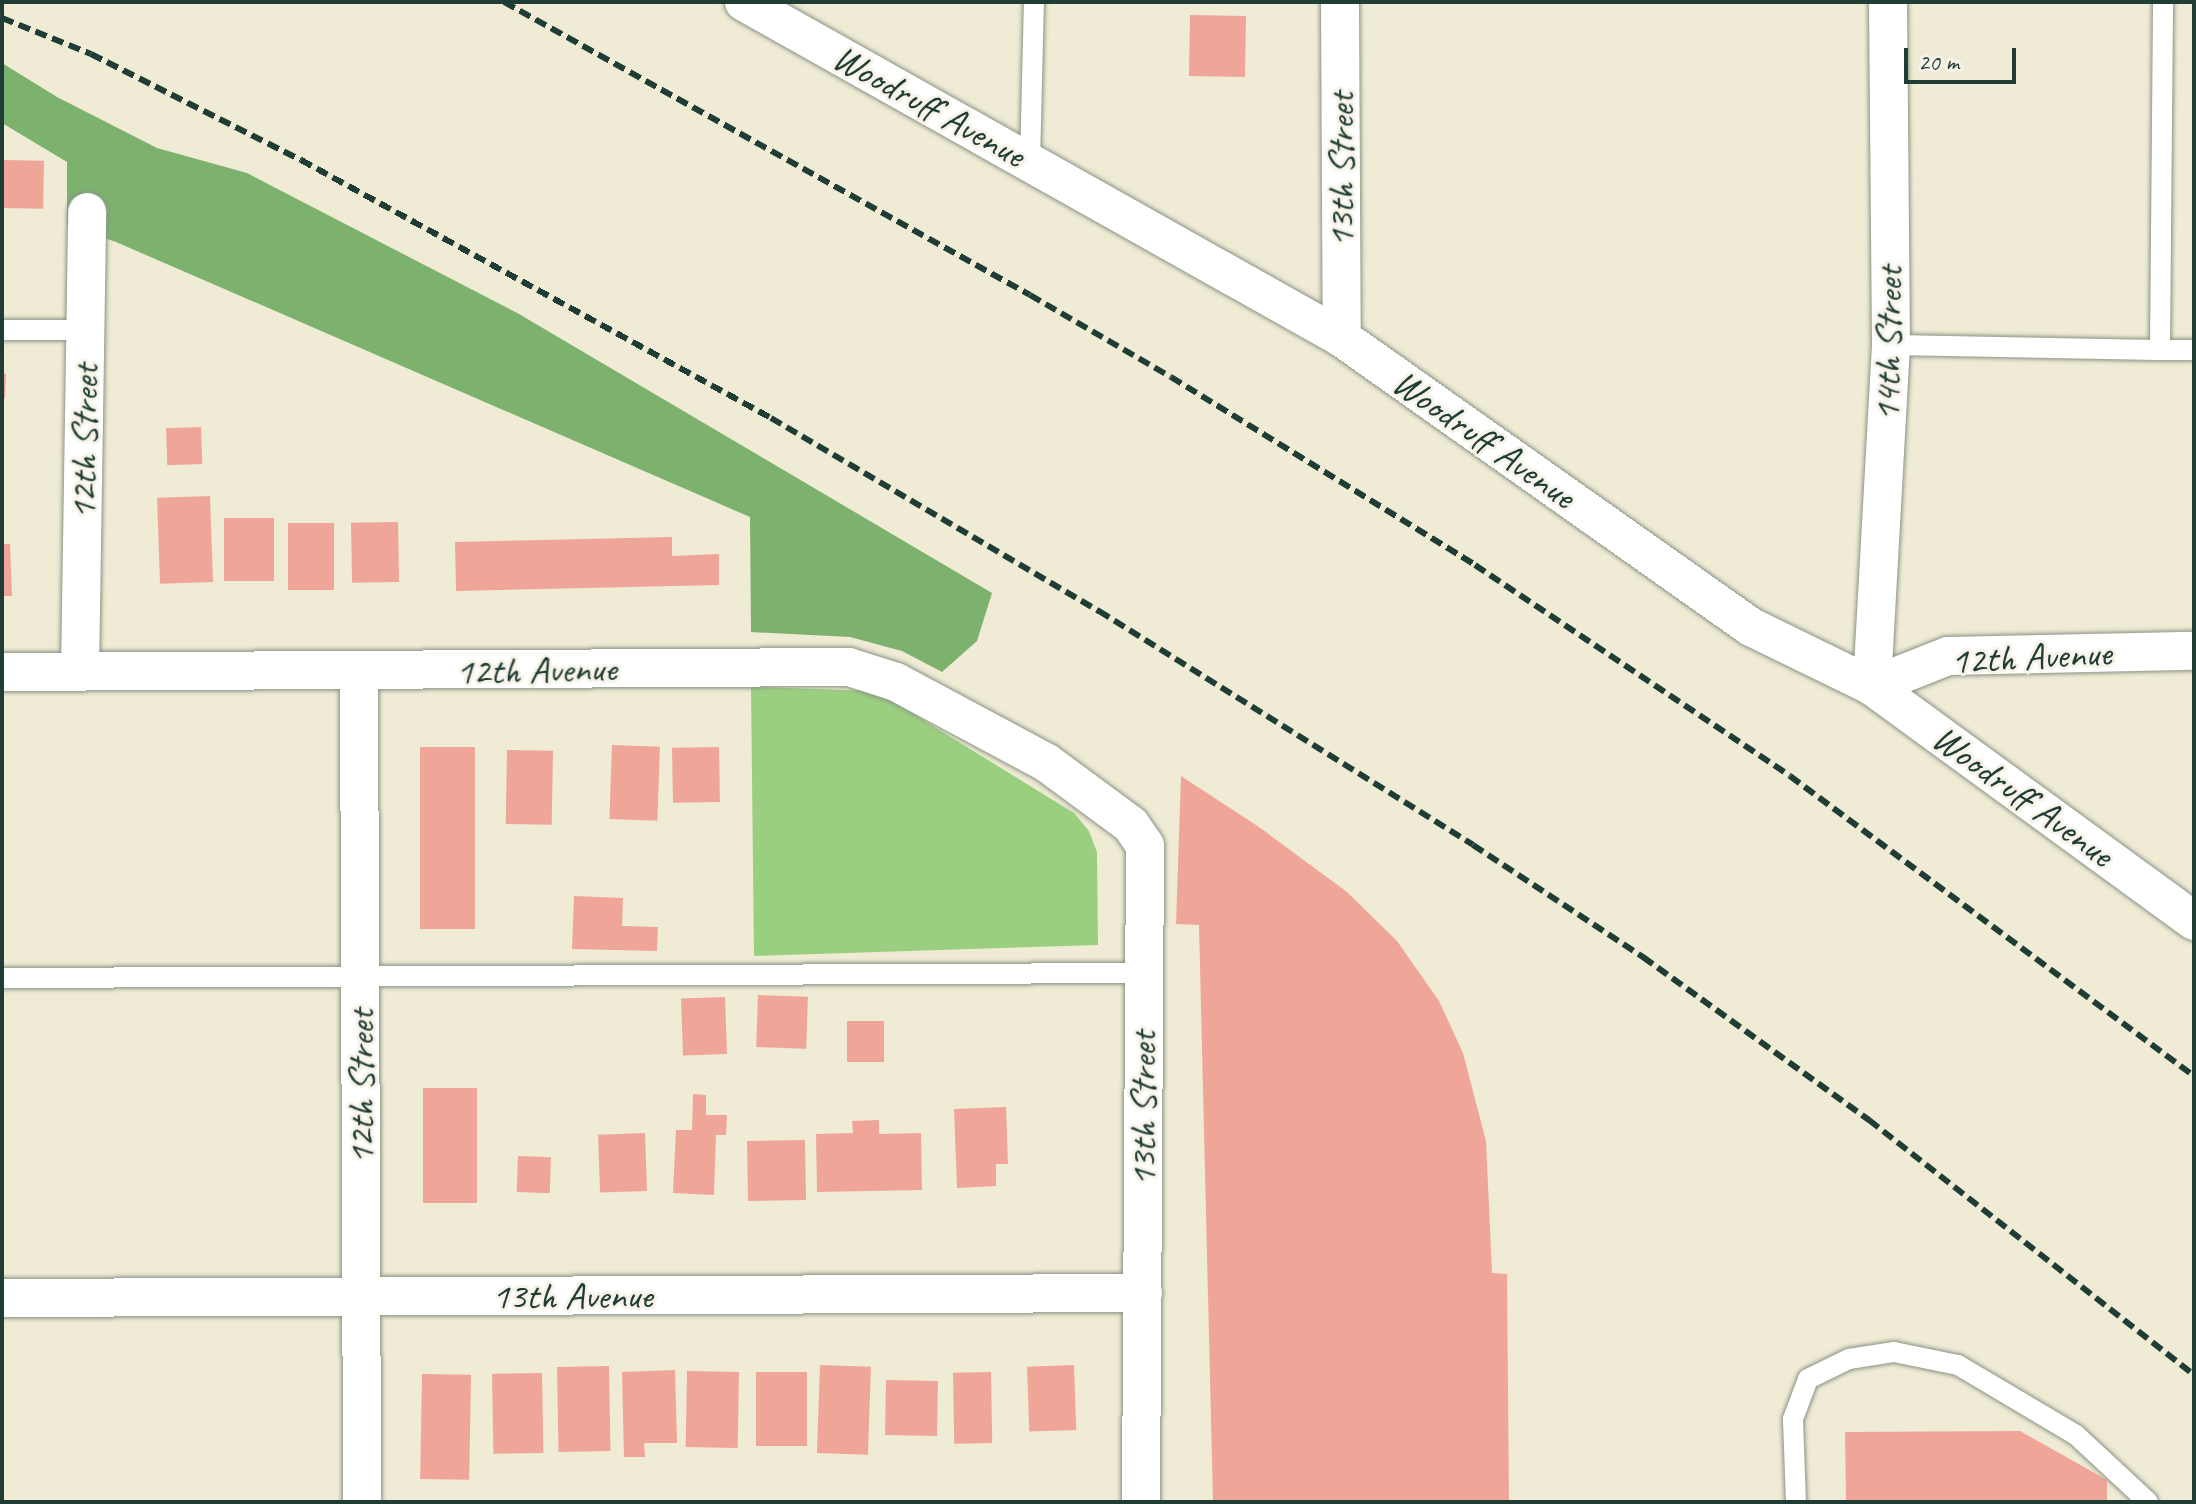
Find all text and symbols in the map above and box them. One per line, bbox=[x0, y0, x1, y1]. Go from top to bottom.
scale bar bbox=[1908, 32, 2020, 82]
street label: Woodruff Avenue bbox=[825, 35, 1033, 177]
text: 20 m bbox=[1918, 47, 1959, 77]
street label: 13th Street bbox=[1318, 92, 1364, 248]
street label: 14th Street bbox=[1864, 266, 1912, 422]
street label: Woodruff Avenue bbox=[1384, 359, 1584, 519]
street label: 12th Street bbox=[60, 364, 108, 520]
street label: 12th Avenue bbox=[1950, 630, 2112, 684]
street label: 12th Avenue bbox=[455, 646, 617, 694]
street label: Woodruff Avenue bbox=[1924, 715, 2122, 877]
street label: 12th Street bbox=[338, 1009, 384, 1165]
street label: 13th Street bbox=[1120, 1031, 1166, 1187]
street label: 13th Avenue bbox=[492, 1273, 652, 1319]

